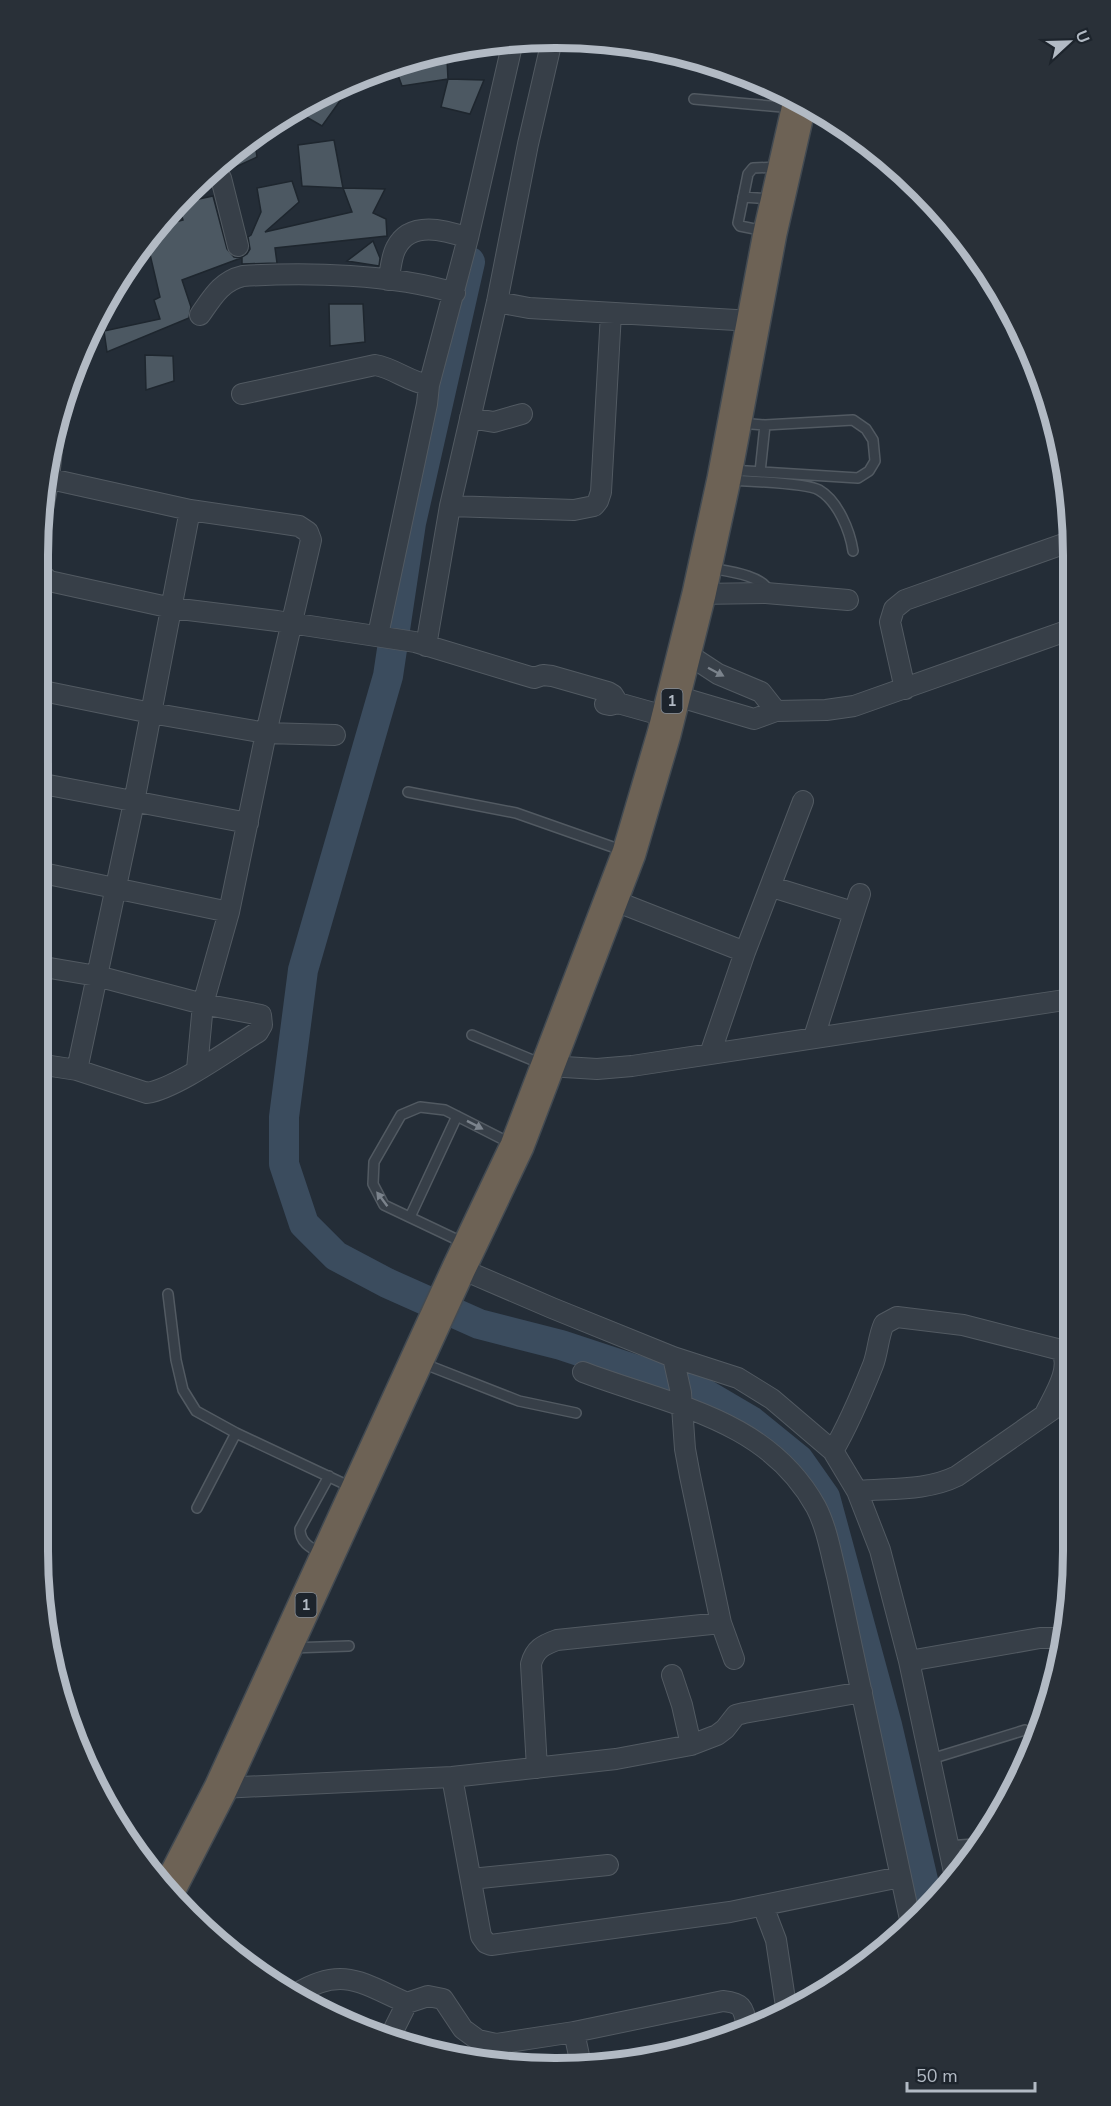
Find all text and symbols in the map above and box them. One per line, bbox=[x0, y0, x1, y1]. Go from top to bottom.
north arrow bbox=[1039, 12, 1099, 72]
text: U bbox=[1070, 27, 1094, 46]
one-way arrow bbox=[707, 667, 724, 677]
road number: 1 bbox=[662, 689, 682, 713]
one-way arrow bbox=[467, 1120, 484, 1130]
one-way arrow bbox=[376, 1191, 388, 1207]
road number: 1 bbox=[296, 1593, 316, 1617]
scale bar bbox=[907, 2055, 1034, 2093]
text: 50 m bbox=[916, 2064, 958, 2088]

